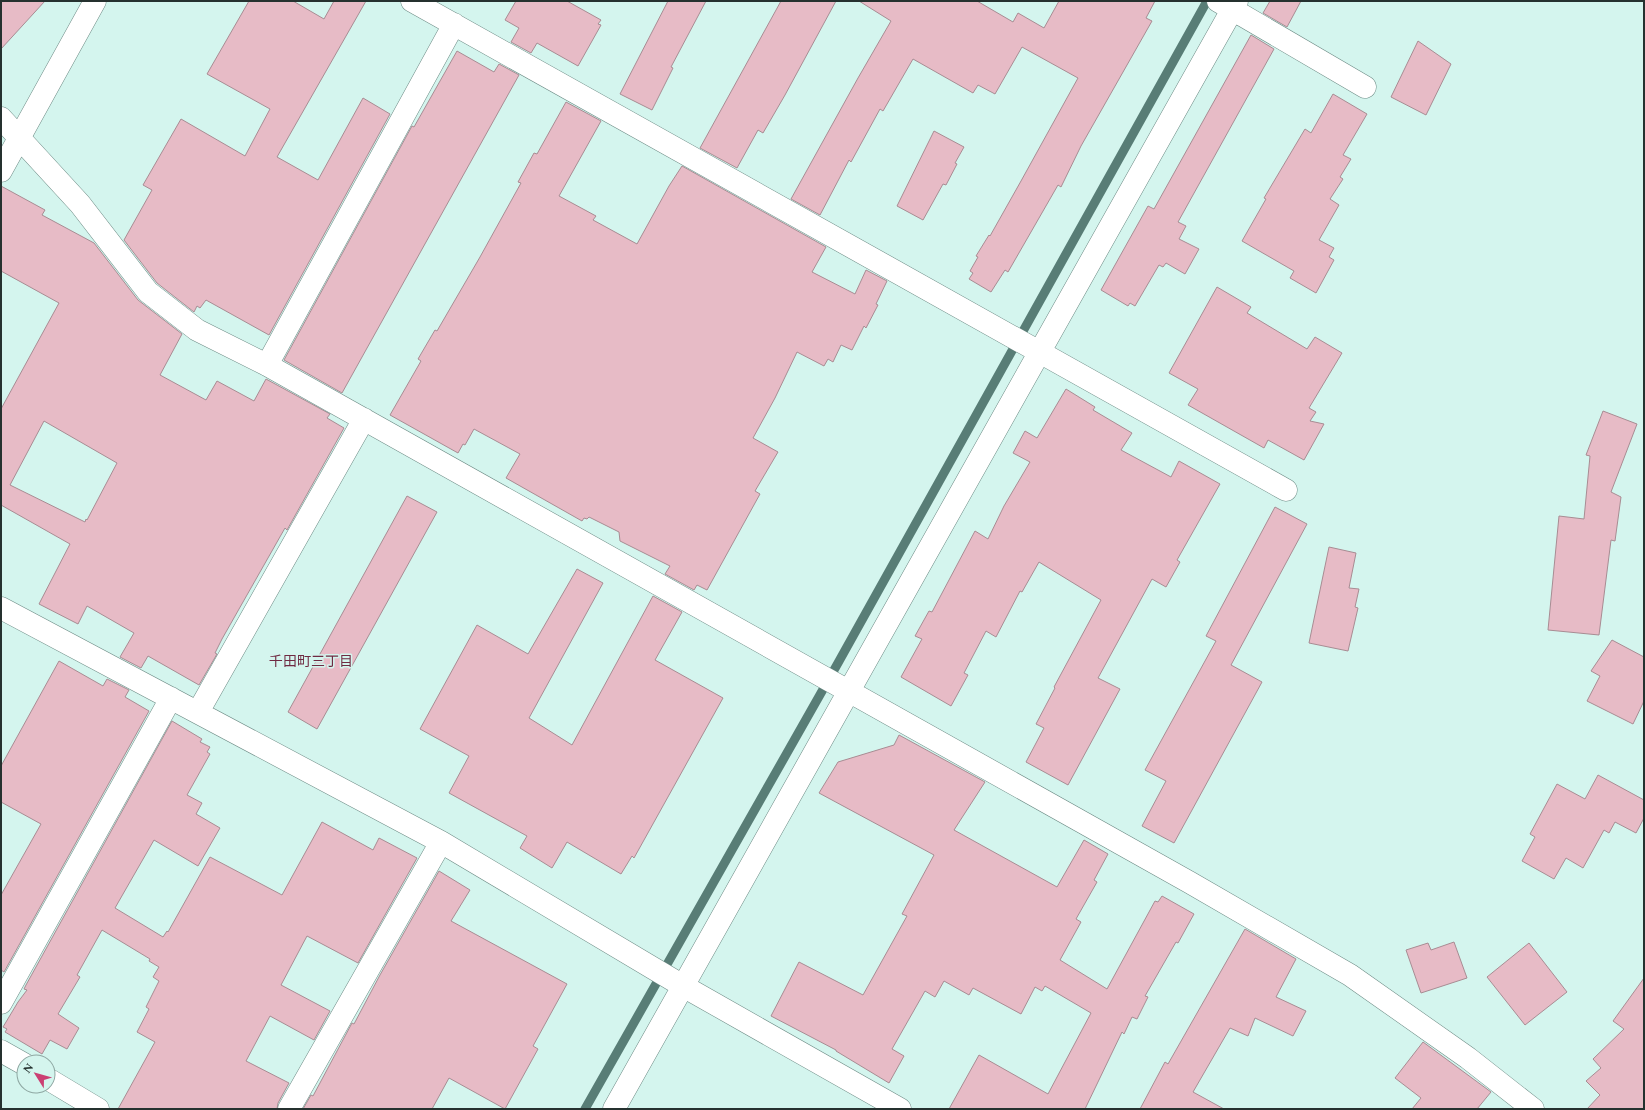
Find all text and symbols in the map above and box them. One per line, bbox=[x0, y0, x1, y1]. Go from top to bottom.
district label: 千田町三丁目 bbox=[269, 651, 353, 672]
north arrow bbox=[16, 1054, 56, 1094]
text: N bbox=[19, 1060, 38, 1077]

